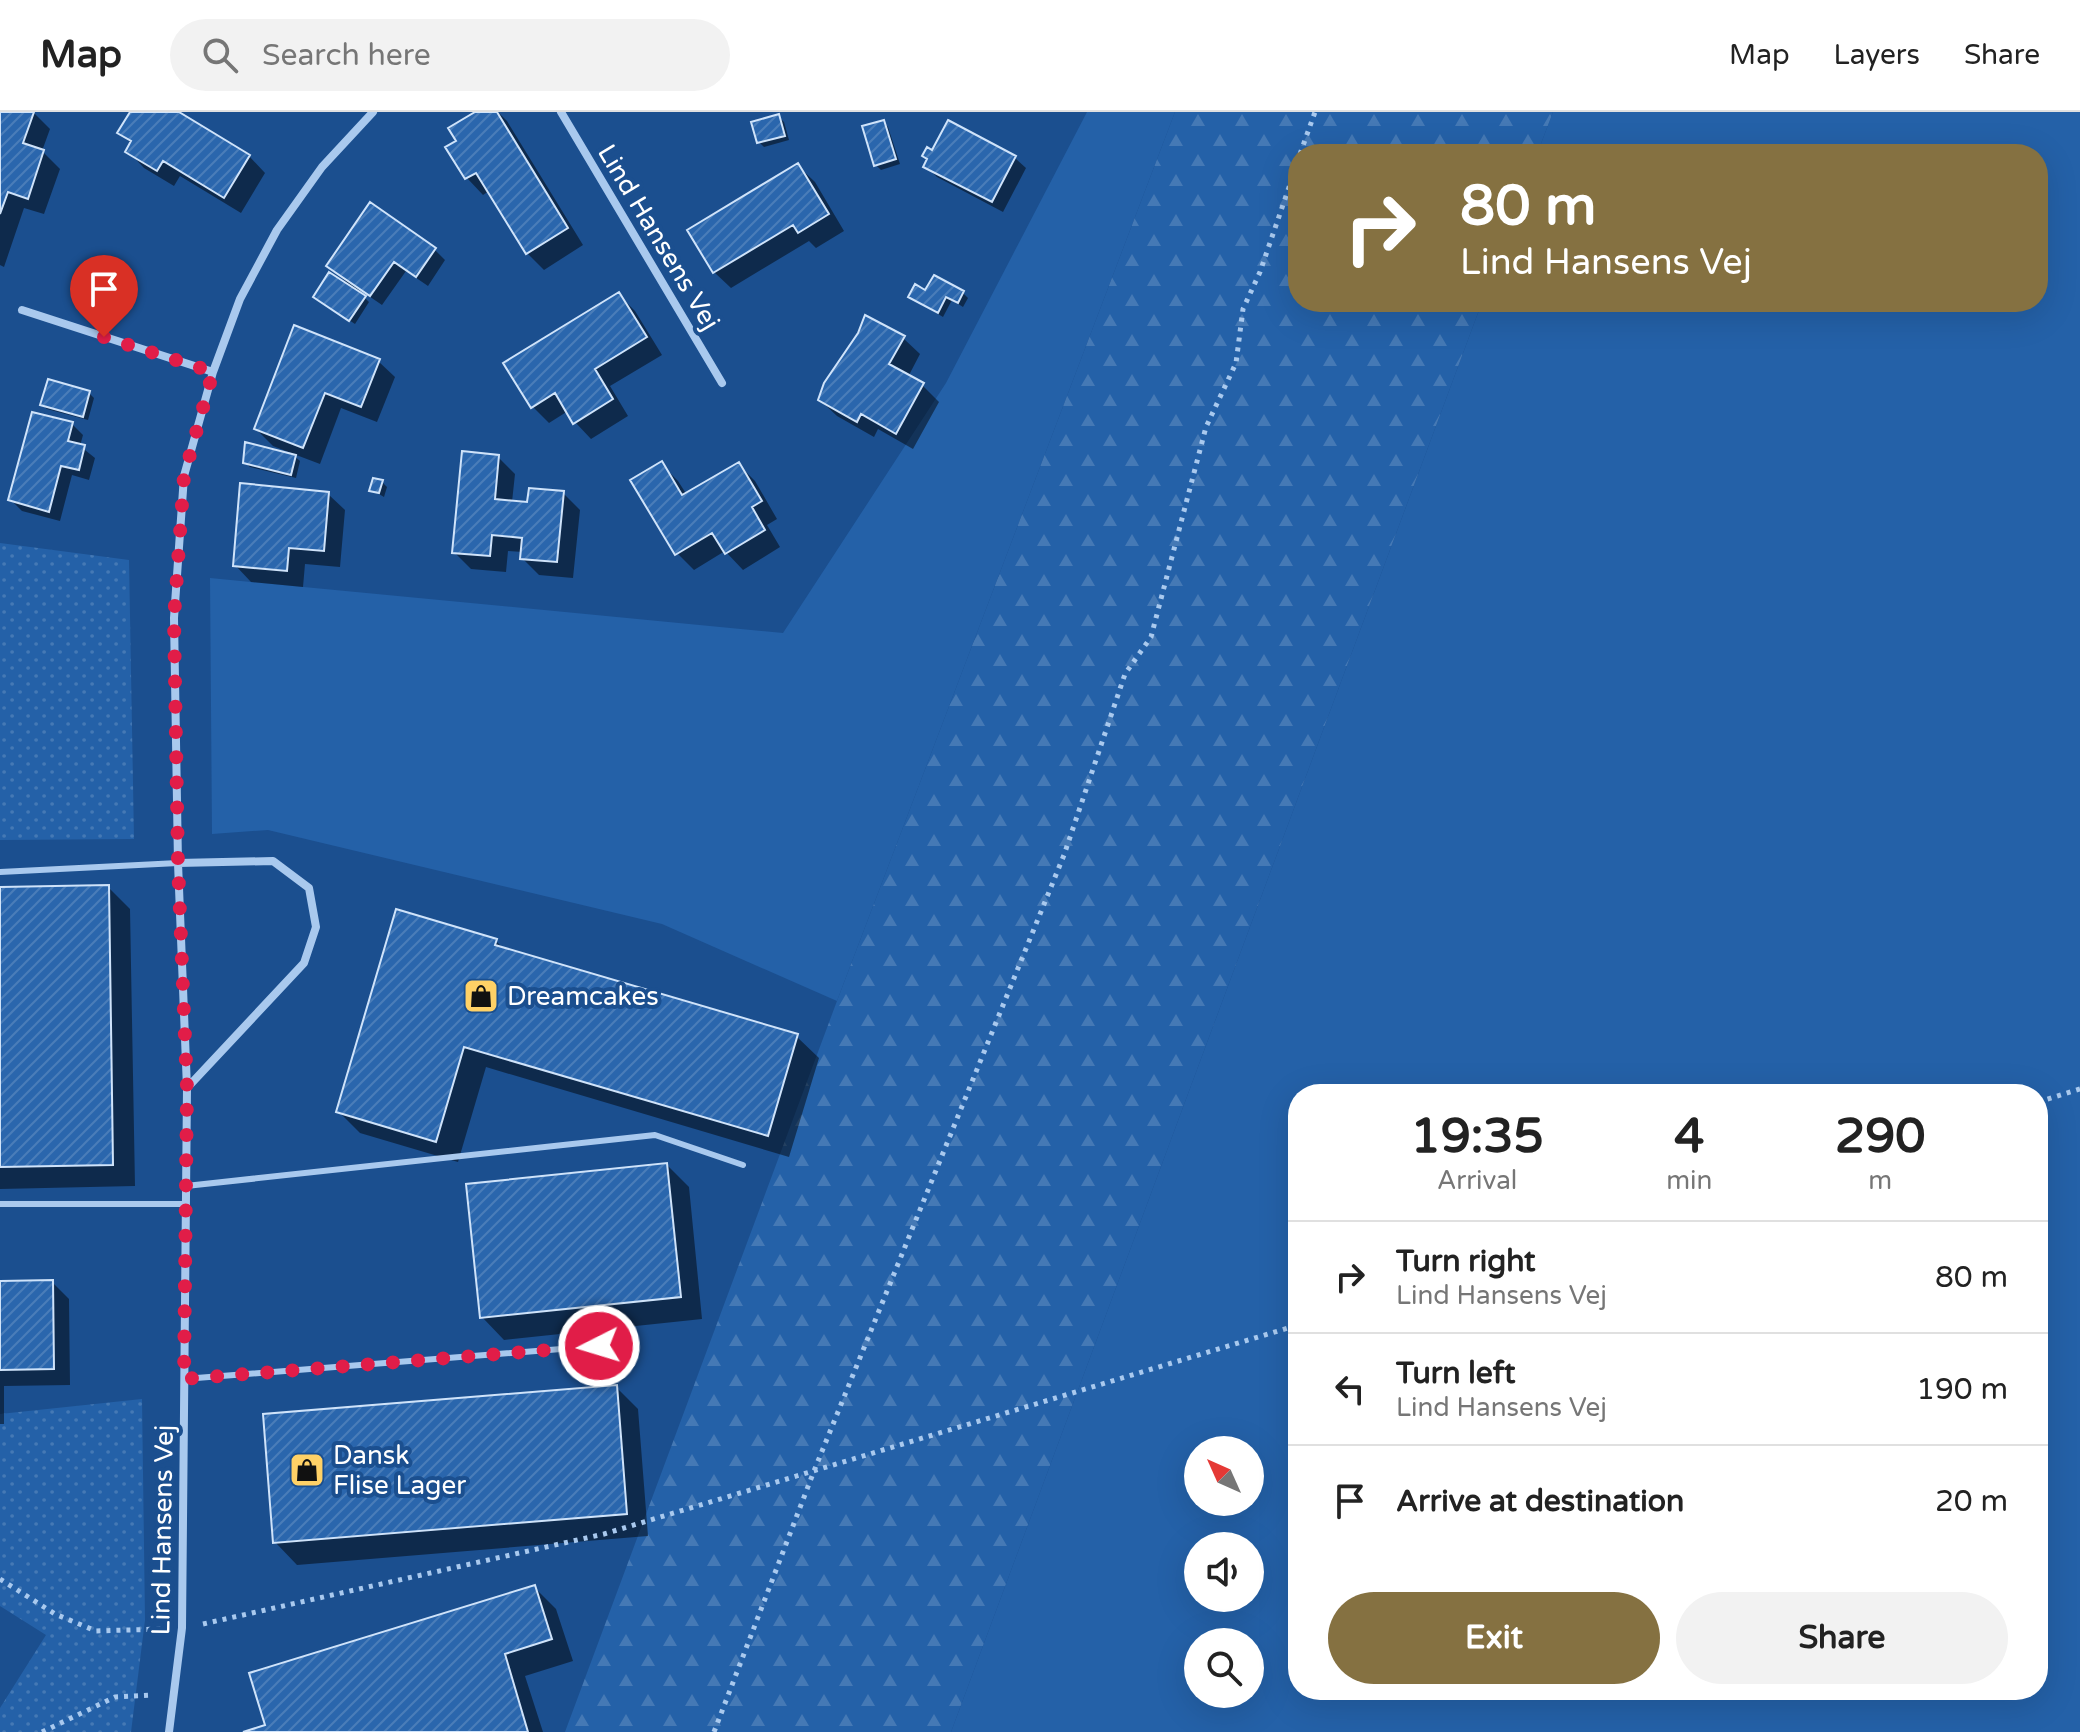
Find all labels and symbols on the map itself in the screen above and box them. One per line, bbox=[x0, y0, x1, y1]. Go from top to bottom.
street label: Lind Hansens Vej bbox=[591, 139, 726, 336]
pin bbox=[70, 255, 138, 337]
shop icon: Dreamcakes bbox=[462, 977, 500, 1015]
place label: Dreamcakes bbox=[507, 981, 659, 1012]
position arrow bbox=[557, 1304, 641, 1388]
street label: Lind Hansens Vej bbox=[145, 1424, 180, 1636]
north arrow bbox=[1184, 1436, 1264, 1516]
place label: Dansk Flise Lager bbox=[333, 1440, 466, 1501]
shop icon: Dansk Flise Lager bbox=[288, 1451, 326, 1489]

